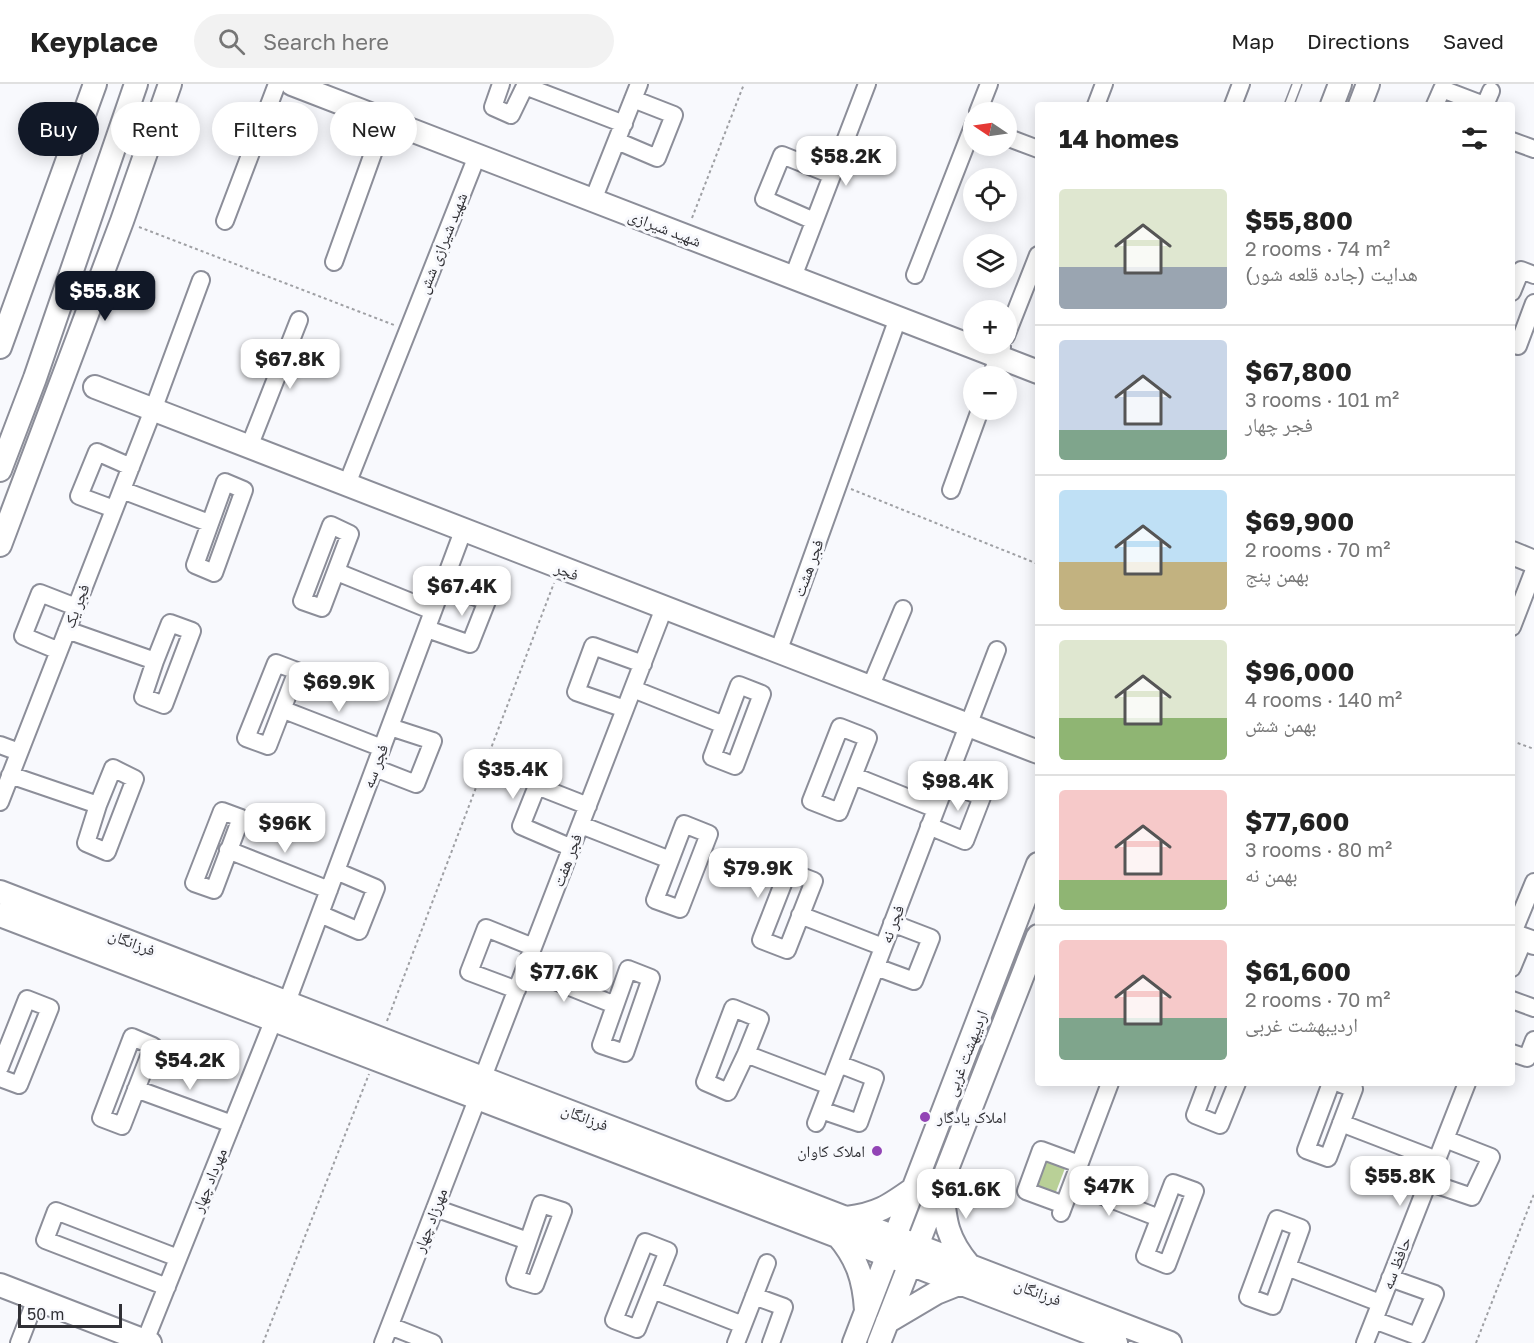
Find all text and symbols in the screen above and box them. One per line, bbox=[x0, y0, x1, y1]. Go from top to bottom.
search box bbox=[194, 14, 614, 68]
text: Keyplace bbox=[30, 25, 158, 58]
icon: search bbox=[215, 25, 248, 58]
text: Search here bbox=[263, 28, 389, 55]
text: Map bbox=[1231, 28, 1274, 54]
text: Directions bbox=[1307, 28, 1410, 54]
text: Saved bbox=[1443, 28, 1504, 54]
chip: Buy bbox=[18, 102, 99, 156]
chip: Rent bbox=[111, 102, 200, 156]
chip: Filters bbox=[212, 102, 318, 156]
chip: New bbox=[330, 102, 417, 156]
north arrow bbox=[963, 102, 1017, 156]
map controls bbox=[963, 102, 1017, 420]
icon: filters bbox=[1458, 122, 1491, 155]
text: 14 homes bbox=[1059, 123, 1179, 154]
pin: $58.2K bbox=[797, 136, 895, 187]
text: $58.2K bbox=[810, 143, 882, 167]
button: locate bbox=[963, 168, 1017, 222]
street label: شهید شیرازی شش bbox=[413, 189, 472, 297]
street label: شهید شیرازی bbox=[625, 205, 704, 252]
text: $55,800 bbox=[1245, 205, 1353, 236]
icon: home bbox=[1107, 213, 1179, 285]
button: layers bbox=[963, 234, 1017, 288]
text: 2 rooms · 74 m² bbox=[1245, 236, 1390, 260]
text: هدایت (جاده قلعه شور) bbox=[1245, 261, 1418, 285]
pin: $55.8K bbox=[56, 271, 154, 322]
text: $55.8K bbox=[69, 278, 141, 302]
button: + bbox=[963, 300, 1017, 354]
pin: $67.8K bbox=[241, 339, 339, 390]
text: $67.8K bbox=[255, 346, 325, 370]
text: $67,800 bbox=[1245, 356, 1352, 387]
icon: home bbox=[1107, 364, 1179, 436]
button: − bbox=[963, 366, 1017, 420]
text: 3 rooms · 101 m² bbox=[1245, 387, 1399, 411]
text: فجر چهار bbox=[1245, 412, 1313, 436]
text: $69,900 bbox=[1245, 506, 1354, 537]
icon: home bbox=[1107, 514, 1179, 586]
street label: فجر هشت bbox=[788, 537, 828, 599]
text: 2 rooms · 70 m² bbox=[1245, 537, 1390, 561]
street label: فجر bbox=[551, 557, 582, 585]
text: بهمن پنج bbox=[1245, 562, 1309, 586]
pin: $67.4K bbox=[413, 566, 511, 617]
text: $67.4K bbox=[427, 573, 497, 597]
street label: فجر یک bbox=[58, 581, 94, 631]
text: $96,000 bbox=[1245, 656, 1354, 687]
pin: $69.9K bbox=[290, 662, 388, 713]
icon: home bbox=[1107, 664, 1179, 736]
text: $69.9K bbox=[303, 669, 375, 693]
text: 4 rooms · 140 m² bbox=[1245, 687, 1402, 711]
text: بهمن شش bbox=[1245, 712, 1317, 736]
street label: فجر سه bbox=[357, 741, 393, 791]
pin: $35.4K bbox=[464, 749, 562, 800]
text: $35.4K bbox=[477, 756, 549, 780]
pin: $98.4K bbox=[909, 761, 1007, 812]
text: $98.4K bbox=[922, 768, 994, 792]
pin: $96K bbox=[249, 803, 321, 854]
text: $77,600 bbox=[1245, 806, 1349, 837]
text: $96K bbox=[258, 810, 312, 834]
icon: home bbox=[1107, 814, 1179, 886]
street label: فجر هفت bbox=[548, 831, 586, 889]
text: 3 rooms · 80 m² bbox=[1245, 837, 1392, 861]
pin: $79.9K bbox=[709, 848, 807, 899]
text: $79.9K bbox=[723, 855, 793, 879]
text: بهمن نه bbox=[1245, 862, 1298, 886]
street label: فجر نه bbox=[876, 902, 908, 946]
street label: فرزانگان bbox=[105, 924, 158, 961]
pin: $77.6K bbox=[515, 952, 613, 1003]
text: $61,600 bbox=[1245, 956, 1351, 987]
text: $77.6K bbox=[530, 959, 598, 983]
icon: home bbox=[1107, 964, 1179, 1036]
text: 2 rooms · 70 m² bbox=[1245, 987, 1390, 1011]
street label: اردیبهشت غربی bbox=[940, 1007, 992, 1099]
text: اردیبهشت غربی bbox=[1245, 1012, 1358, 1036]
pin: $54.2K bbox=[141, 1040, 239, 1091]
text: $54.2K bbox=[154, 1047, 226, 1071]
street label: فرزانگان bbox=[558, 1099, 611, 1136]
place label: املاک یادگار bbox=[936, 1107, 1006, 1127]
marker: املاک یادگار bbox=[918, 1110, 932, 1124]
place label: املاک کاوان bbox=[797, 1141, 865, 1162]
marker: املاک کاوان bbox=[870, 1144, 884, 1158]
street label: مهرداد چهار bbox=[187, 1145, 231, 1216]
pin: $55.8K bbox=[1351, 1156, 1449, 1207]
text: $55.8K bbox=[1364, 1163, 1436, 1187]
pin: $47K bbox=[1073, 1166, 1145, 1217]
pin: $61.6K bbox=[917, 1169, 1015, 1220]
text: $47K bbox=[1083, 1173, 1135, 1197]
text: $61.6K bbox=[931, 1176, 1001, 1200]
street label: مهرزاد چهار bbox=[408, 1185, 451, 1256]
street label: حافظ سه bbox=[1377, 1234, 1415, 1292]
street label: فرزانگان bbox=[1011, 1274, 1064, 1311]
scale bar bbox=[18, 1301, 122, 1328]
text: 50 m bbox=[27, 1304, 64, 1324]

